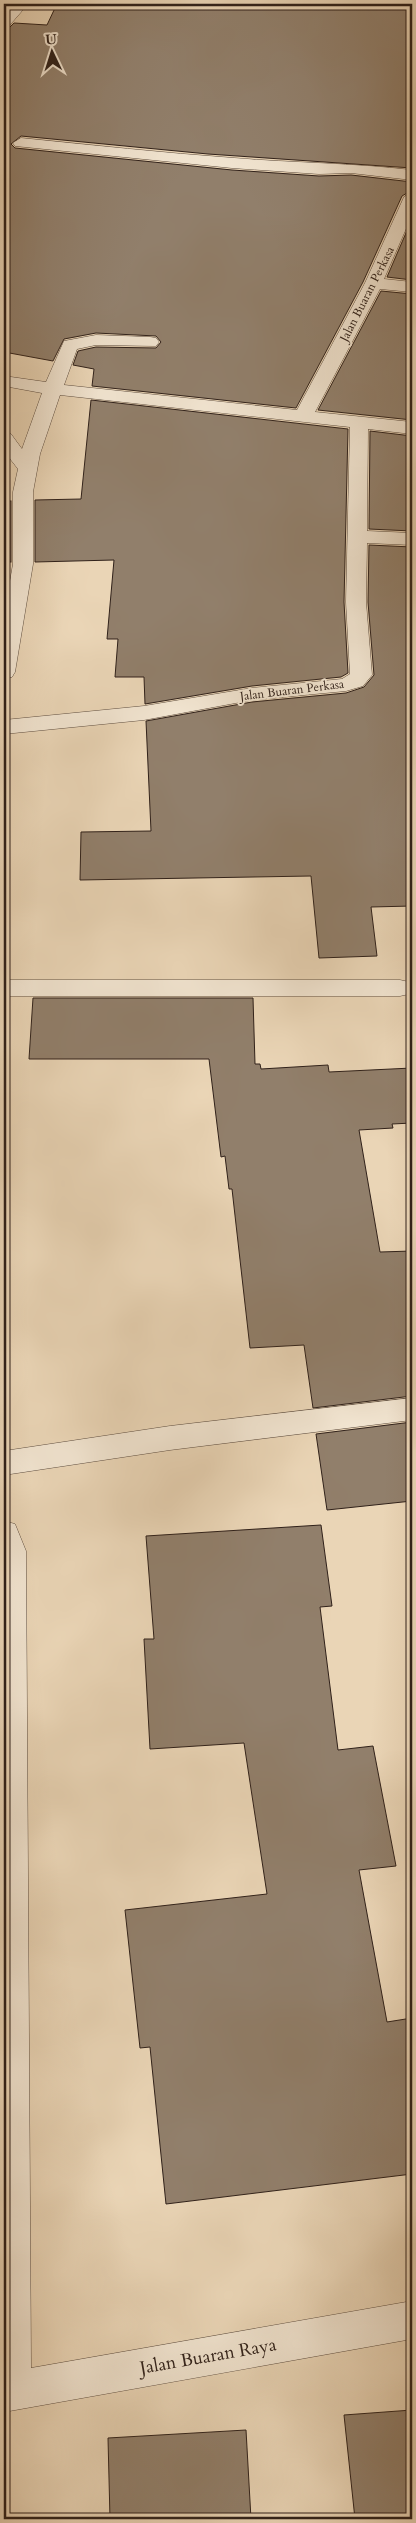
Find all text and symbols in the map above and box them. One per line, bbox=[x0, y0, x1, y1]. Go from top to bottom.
north arrow bbox=[28, 28, 78, 78]
text: U bbox=[45, 30, 58, 49]
street label: Jalan Buaran Perkasa bbox=[335, 243, 398, 346]
street label: Jalan Buaran Perkasa bbox=[237, 676, 346, 705]
street label: Jalan Buaran Raya bbox=[135, 2332, 278, 2381]

